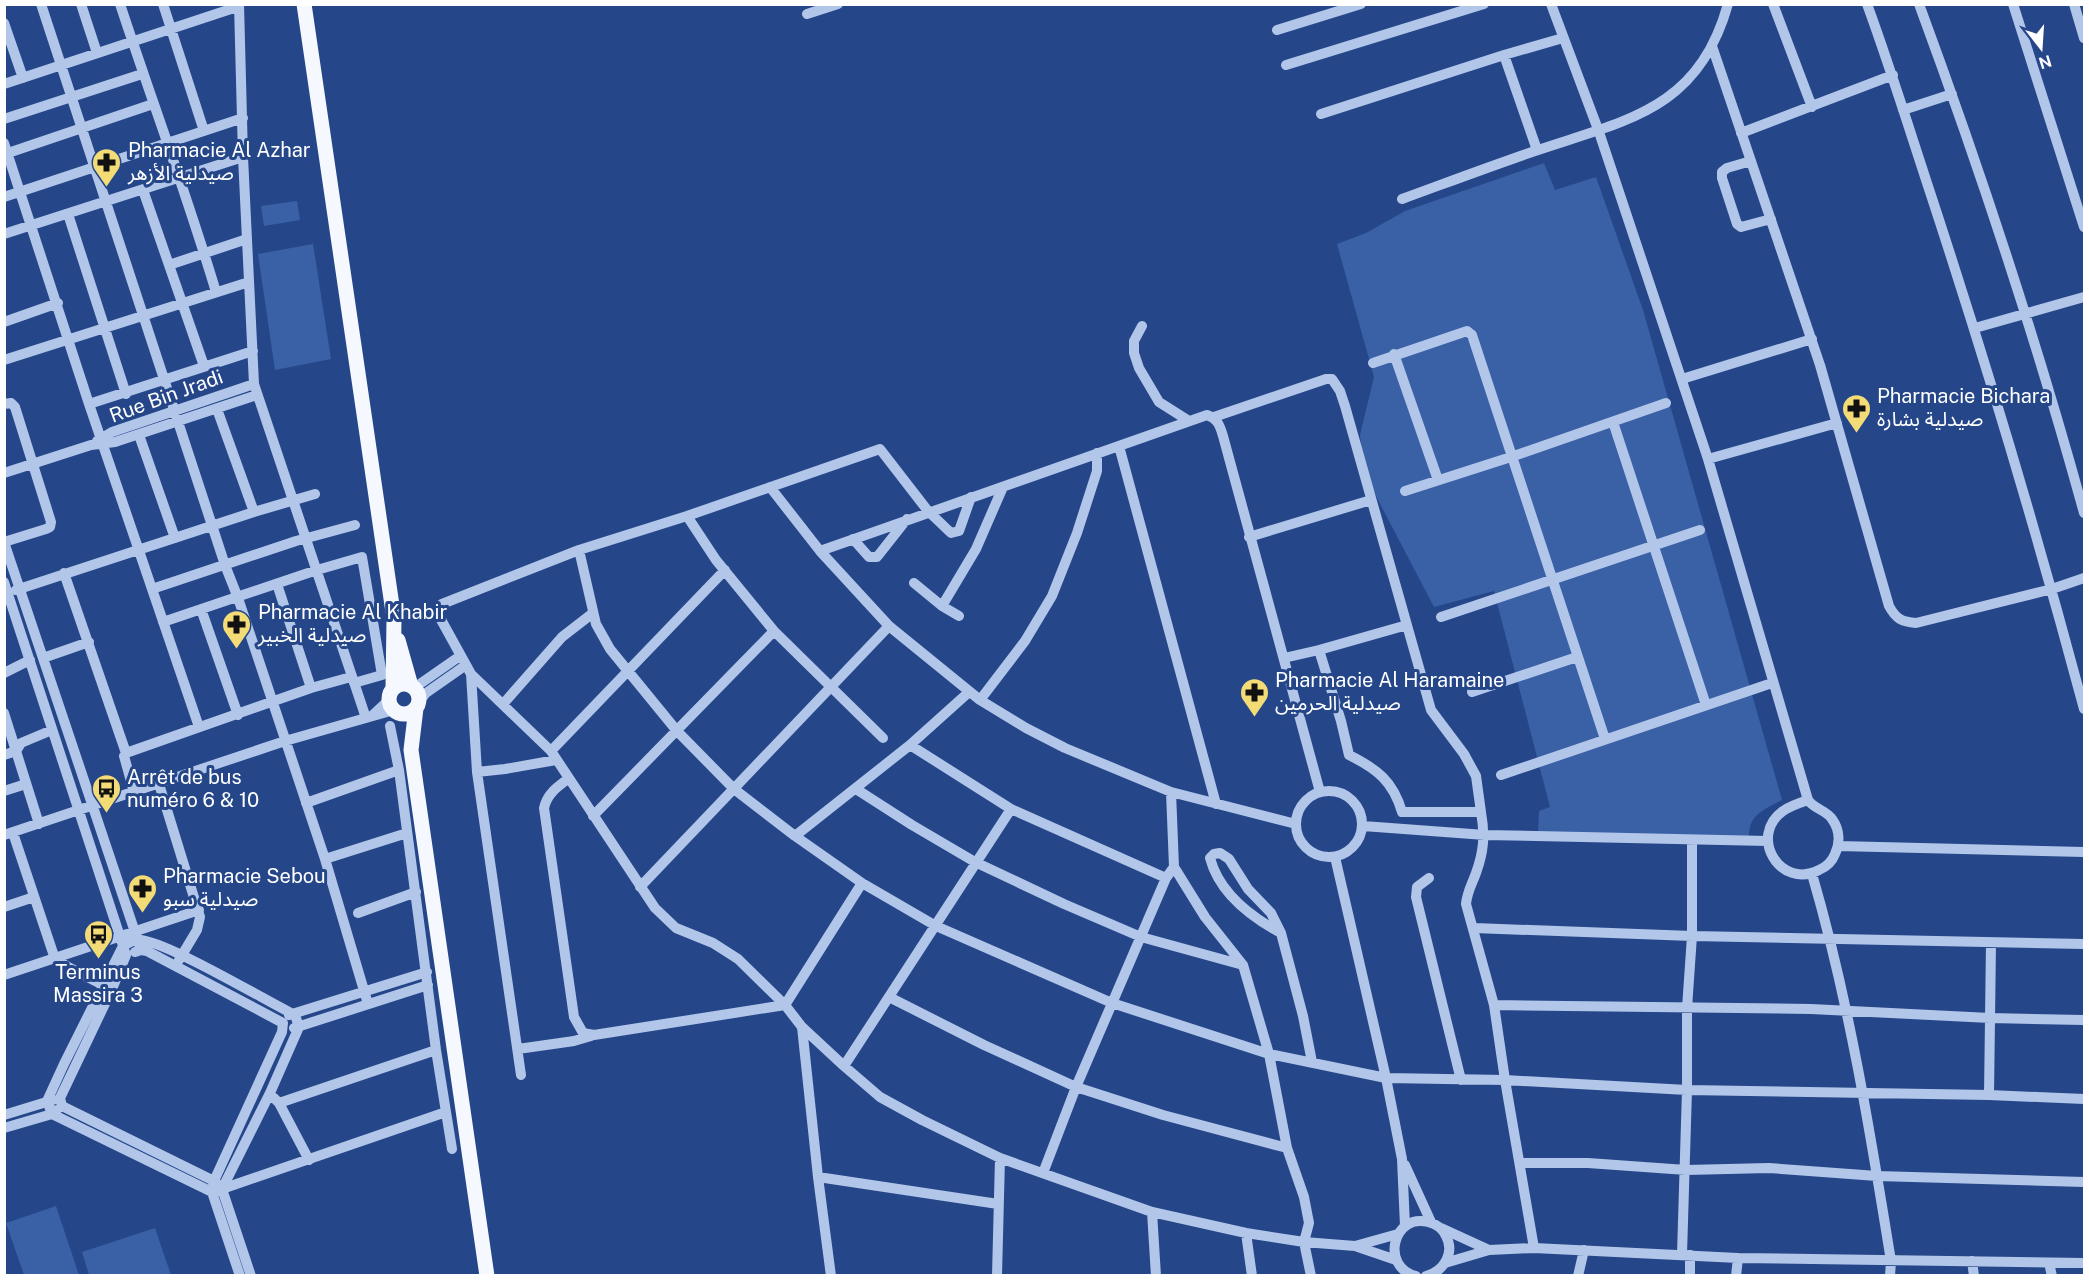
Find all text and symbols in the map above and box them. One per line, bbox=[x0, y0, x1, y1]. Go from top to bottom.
north arrow bbox=[2011, 18, 2071, 78]
text: N bbox=[2036, 51, 2054, 73]
place label: Pharmacie Al Azhar صيدلية الأزهر bbox=[127, 138, 311, 185]
pharmacy icon: Pharmacie Al Azhar صيدلية الأزهر bbox=[91, 146, 123, 188]
street label: Rue Bin Jradi bbox=[106, 364, 226, 428]
place label: Pharmacie Bichara صيدلية بشارة bbox=[1877, 384, 2050, 431]
pharmacy icon: Pharmacie Bichara صيدلية بشارة bbox=[1840, 392, 1872, 434]
place label: Pharmacie Al Khabir صيدلية الخبير bbox=[257, 600, 448, 647]
pharmacy icon: Pharmacie Al Khabir صيدلية الخبير bbox=[221, 608, 253, 650]
place label: Pharmacie Al Haramaine صيدلية الحرمين bbox=[1275, 668, 1504, 715]
pharmacy icon: Pharmacie Al Haramaine صيدلية الحرمين bbox=[1238, 676, 1270, 718]
place label: Arrêt de bus numéro 6 & 10 bbox=[127, 765, 259, 812]
bus stop icon: Arrêt de bus numéro 6 & 10 bbox=[90, 772, 122, 814]
place label: Pharmacie Sebou صيدلية سبو bbox=[163, 864, 326, 911]
pharmacy icon: Pharmacie Sebou صيدلية سبو bbox=[126, 872, 158, 914]
bus stop icon: Terminus Massira 3 bbox=[82, 918, 114, 960]
place label: Terminus Massira 3 bbox=[53, 960, 143, 1007]

